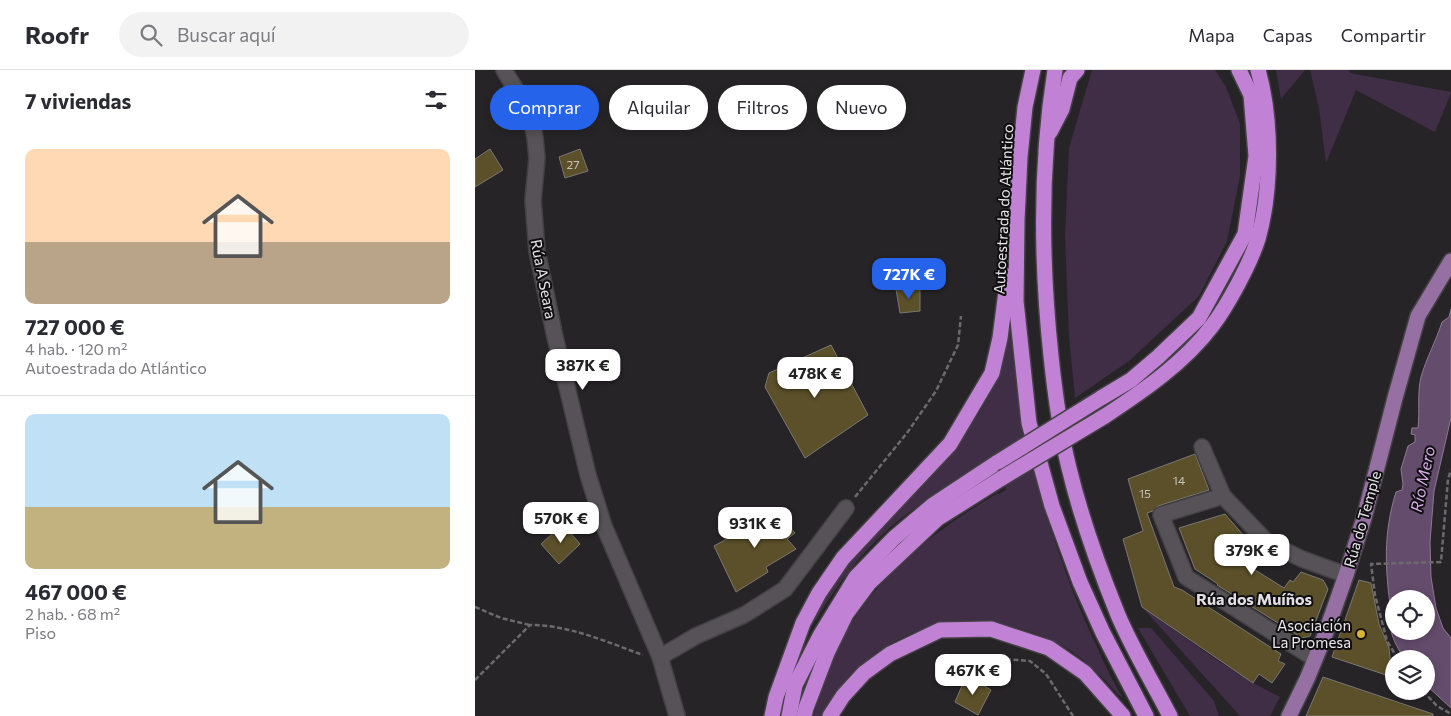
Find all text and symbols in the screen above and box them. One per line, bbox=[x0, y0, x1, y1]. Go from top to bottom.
search box bbox=[119, 12, 469, 57]
text: Roofr bbox=[25, 20, 89, 49]
icon: search bbox=[137, 21, 165, 49]
text: Buscar aquí bbox=[177, 23, 276, 46]
text: Mapa bbox=[1188, 24, 1235, 46]
text: Capas bbox=[1263, 24, 1313, 46]
text: Compartir bbox=[1341, 24, 1426, 46]
chip: Comprar bbox=[490, 85, 599, 130]
chip: Alquilar bbox=[609, 85, 708, 130]
chip: Filtros bbox=[718, 85, 807, 130]
chip: Nuevo bbox=[817, 85, 906, 130]
icon: filters bbox=[422, 86, 450, 114]
text: 7 viviendas bbox=[25, 88, 131, 113]
street label: Autoestrada do Atlántico bbox=[990, 123, 1016, 295]
house number: 27 bbox=[567, 157, 579, 171]
icon: home bbox=[193, 181, 283, 271]
street label: Rúa A Seara bbox=[527, 238, 561, 320]
pin: 727K € bbox=[868, 258, 950, 300]
text: 727K € bbox=[883, 264, 935, 283]
text: 727 000 € bbox=[25, 314, 125, 339]
text: 4 hab. · 120 m² bbox=[25, 339, 128, 358]
pin: 387K € bbox=[542, 348, 624, 391]
text: 387K € bbox=[556, 355, 610, 374]
pin: 478K € bbox=[774, 356, 856, 399]
text: Autoestrada do Atlántico bbox=[25, 358, 207, 377]
text: 478K € bbox=[788, 363, 842, 382]
water label: Río Mero bbox=[1406, 444, 1438, 514]
icon: home bbox=[193, 447, 283, 537]
street label: Rúa do Temple bbox=[1340, 469, 1384, 569]
house number: 14 bbox=[1173, 473, 1185, 487]
house number: 15 bbox=[1139, 486, 1151, 500]
pin: 570K € bbox=[520, 502, 602, 544]
pin: 931K € bbox=[714, 506, 796, 549]
text: 570K € bbox=[534, 508, 588, 527]
text: 931K € bbox=[729, 513, 781, 532]
pin: 379K € bbox=[1211, 534, 1293, 576]
text: 379K € bbox=[1225, 540, 1279, 559]
text: 467 000 € bbox=[25, 579, 127, 604]
district label: Rúa dos Muíños bbox=[1196, 589, 1312, 608]
map controls bbox=[1385, 590, 1435, 700]
button: locate bbox=[1385, 590, 1435, 640]
text: 2 hab. · 68 m² bbox=[25, 604, 120, 623]
place label: Asociación La Promesa bbox=[1272, 616, 1351, 651]
text: Piso bbox=[25, 623, 56, 642]
marker: Asociación La Promesa bbox=[1355, 628, 1367, 640]
button: layers bbox=[1385, 650, 1435, 700]
pin: 467K € bbox=[932, 654, 1014, 696]
text: 467K € bbox=[946, 660, 1000, 679]

